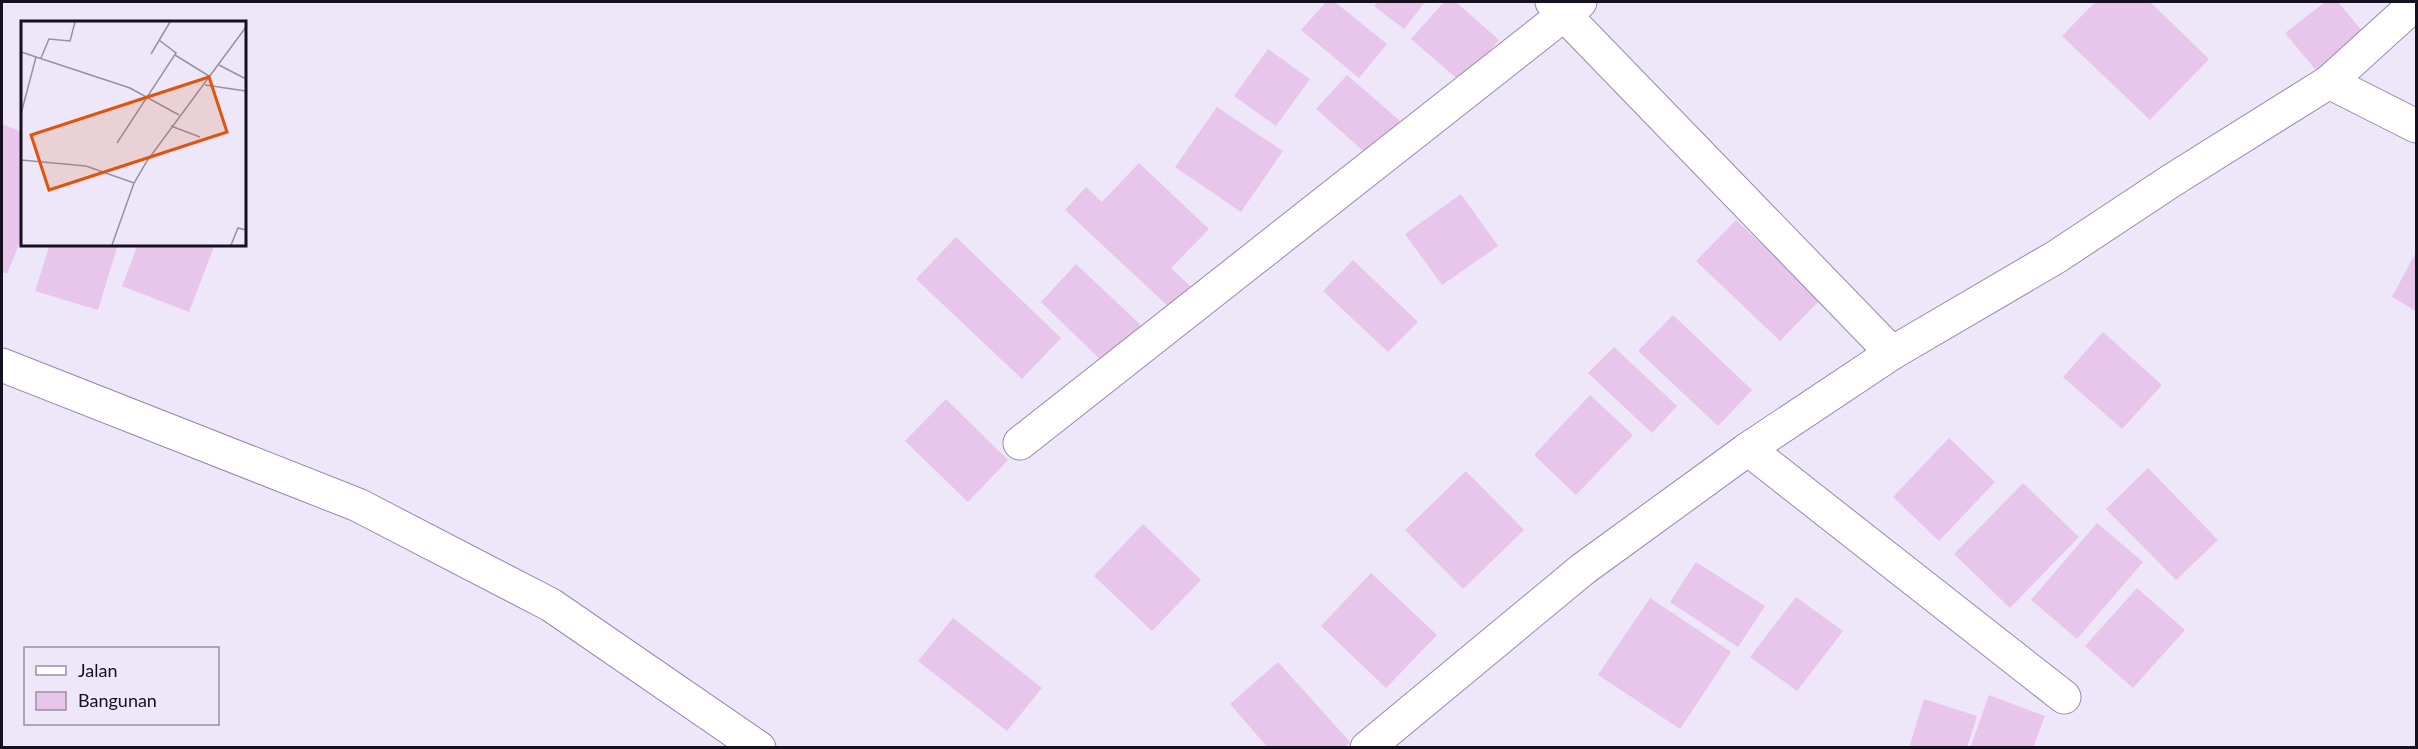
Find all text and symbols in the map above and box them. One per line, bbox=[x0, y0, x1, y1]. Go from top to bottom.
inset map bbox=[21, 21, 246, 246]
legend bbox=[24, 647, 219, 725]
text: Jalan bbox=[78, 659, 117, 681]
text: Bangunan bbox=[78, 689, 157, 711]

